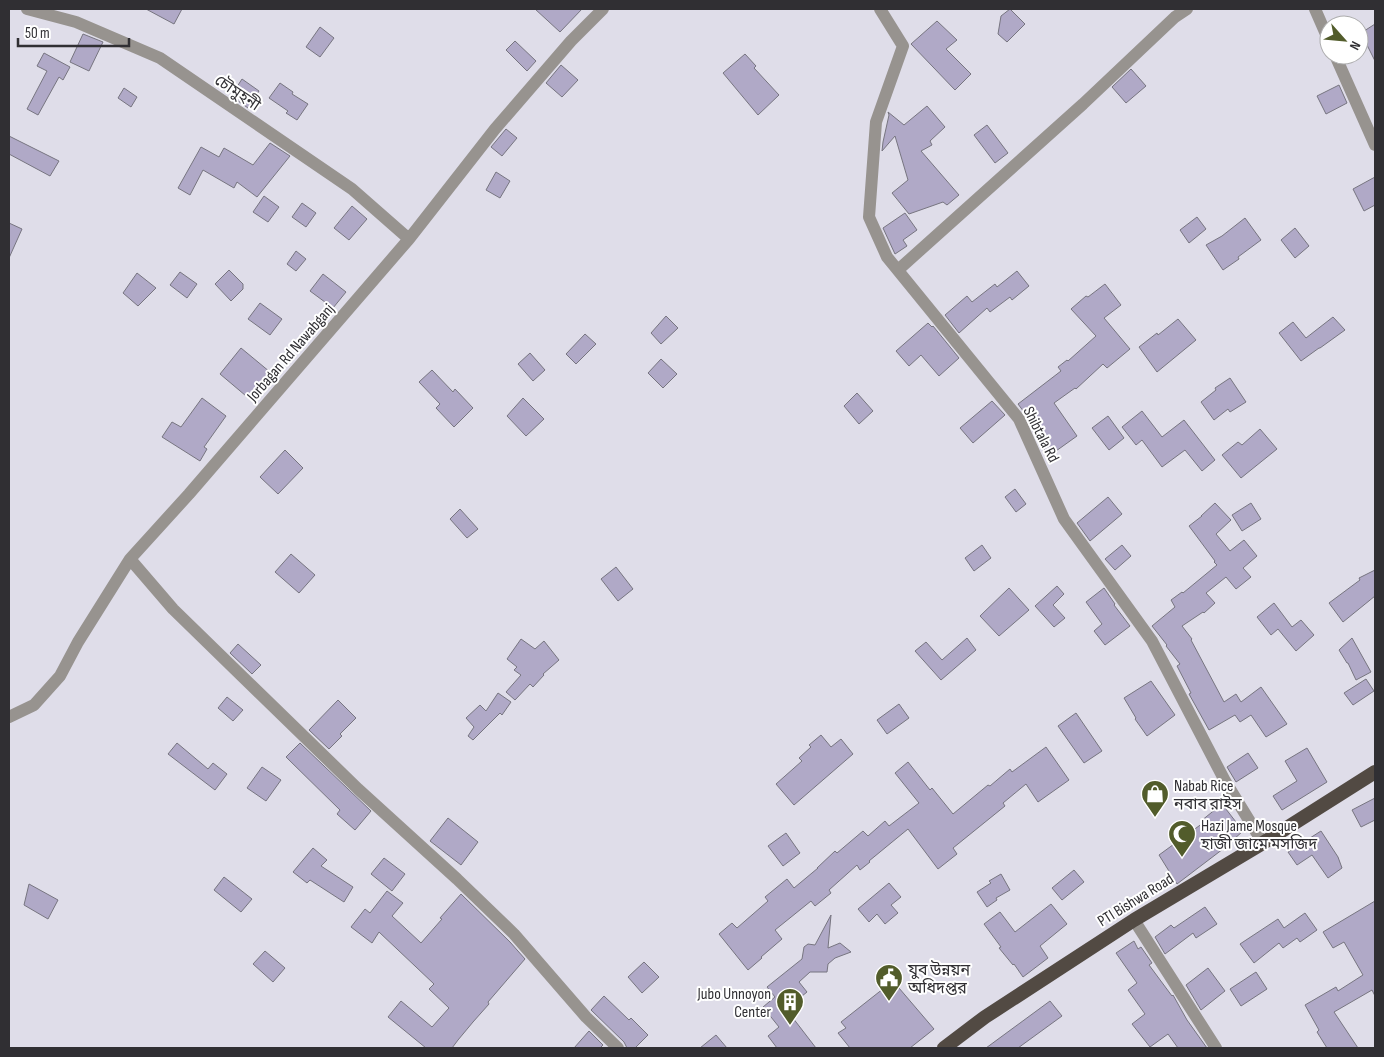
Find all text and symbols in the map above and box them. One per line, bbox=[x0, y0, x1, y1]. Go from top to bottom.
scale bar bbox=[18, 15, 129, 47]
north arrow bbox=[1319, 15, 1369, 65]
text: 50 m bbox=[25, 24, 50, 43]
text: N bbox=[1346, 38, 1364, 53]
street label: চৌমুহনী bbox=[211, 70, 265, 116]
street label: Jorbagan Rd Nawabganj bbox=[243, 300, 339, 406]
street label: Shibtala Rd bbox=[1019, 404, 1063, 466]
place label: Nabab Rice নবাব রাইস bbox=[1173, 777, 1243, 814]
shop icon: Nabab Rice নবাব রাইস bbox=[1140, 779, 1170, 818]
place label: Hazi Jame Mosque হাজী জামে মসজিদ bbox=[1200, 817, 1318, 854]
mosque icon: Hazi Jame Mosque হাজী জামে মসজিদ bbox=[1167, 819, 1197, 858]
street label: PTI Bishwa Road bbox=[1094, 869, 1177, 931]
place label: যুব উন্নয়ন অধিদপ্তর bbox=[907, 960, 970, 998]
public building icon: যুব উন্নয়ন অধিদপ্তর bbox=[874, 963, 904, 1002]
place label: Jubo Unnoyon Center bbox=[697, 985, 771, 1022]
building icon: Jubo Unnoyon Center bbox=[775, 987, 805, 1026]

